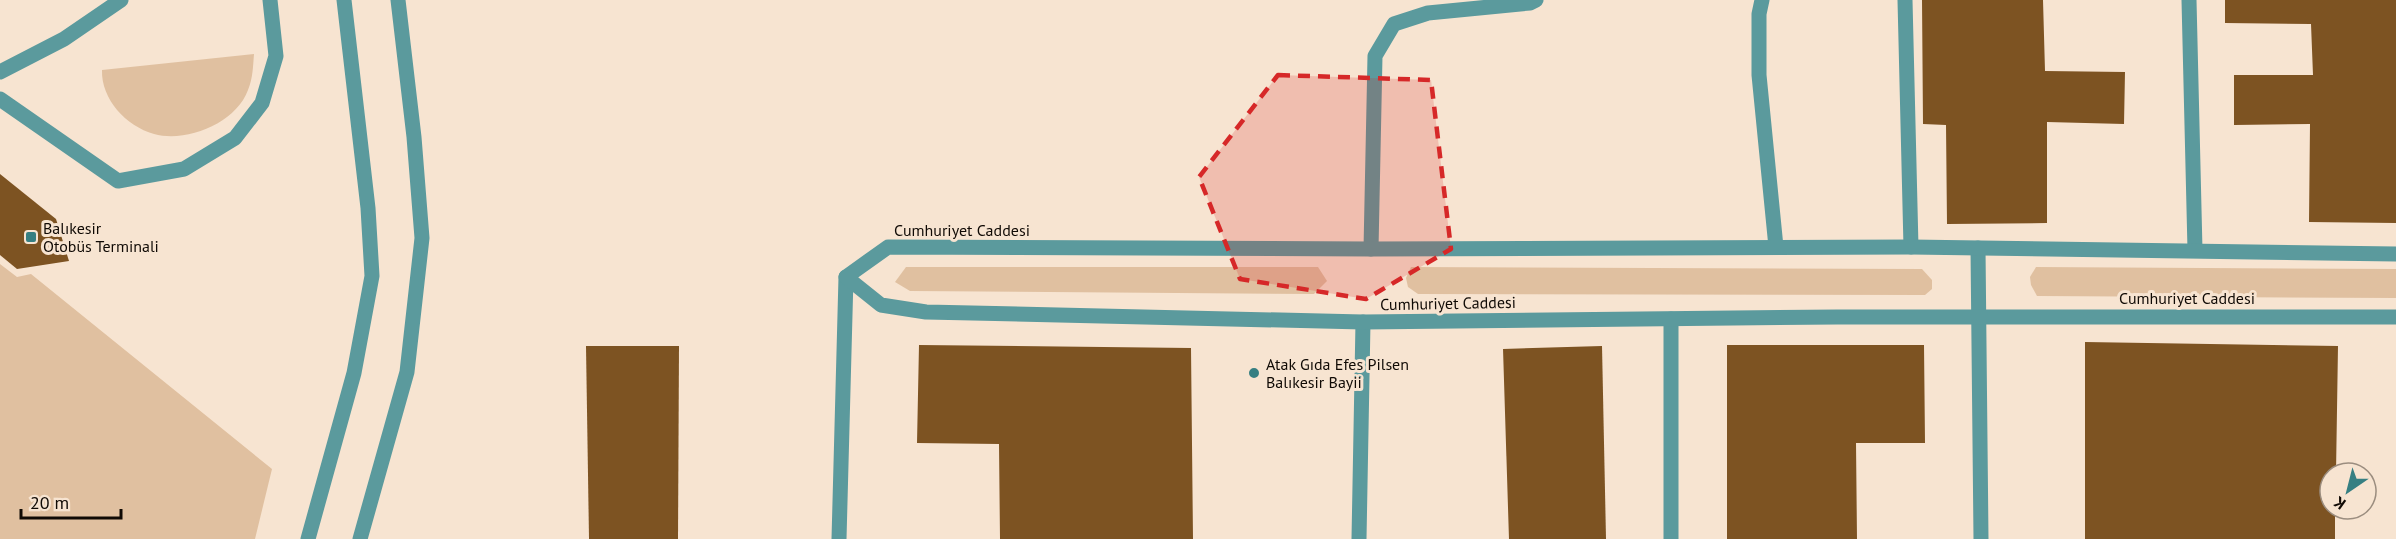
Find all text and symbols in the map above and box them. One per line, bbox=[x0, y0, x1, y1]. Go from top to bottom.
place label: Balıkesir Otobüs Terminali bbox=[43, 218, 159, 256]
street label: Cumhuriyet Caddesi bbox=[894, 220, 1030, 240]
marker: Balıkesir Otobüs Terminali bbox=[24, 230, 38, 244]
street label: Cumhuriyet Caddesi bbox=[2119, 288, 2255, 308]
street label: Cumhuriyet Caddesi bbox=[1380, 292, 1516, 314]
place label: Atak Gıda Efes Pilsen Balıkesir Bayii bbox=[1266, 354, 1409, 392]
marker: Atak Gıda Efes Pilsen Balıkesir Bayii bbox=[1247, 366, 1261, 380]
north arrow bbox=[2318, 461, 2378, 521]
scale bar bbox=[21, 482, 122, 520]
text: 20 m bbox=[30, 491, 69, 514]
text: K bbox=[2330, 492, 2349, 514]

